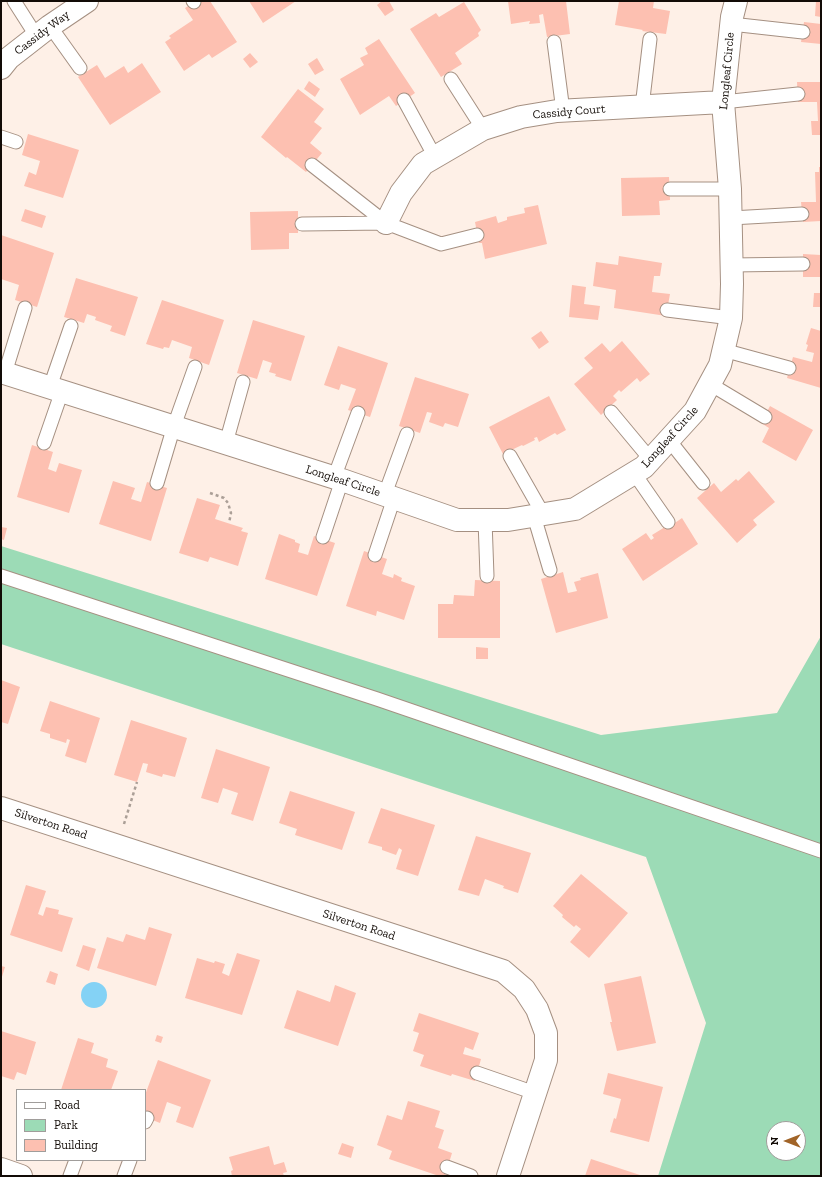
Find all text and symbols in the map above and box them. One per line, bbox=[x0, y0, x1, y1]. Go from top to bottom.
street label: Cassidy Way bbox=[12, 8, 72, 58]
street label: Longleaf Circle bbox=[716, 32, 738, 110]
street label: Cassidy Court bbox=[532, 102, 606, 122]
street label: Longleaf Circle bbox=[639, 403, 701, 471]
street label: Longleaf Circle bbox=[304, 462, 382, 500]
street label: Silverton Road bbox=[13, 806, 89, 842]
street label: Silverton Road bbox=[321, 907, 397, 943]
legend bbox=[16, 1089, 146, 1161]
text: Road bbox=[54, 1098, 80, 1112]
text: Park bbox=[54, 1118, 78, 1132]
north arrow bbox=[766, 1121, 806, 1161]
text: N bbox=[768, 1137, 781, 1145]
text: Building bbox=[54, 1138, 98, 1152]

